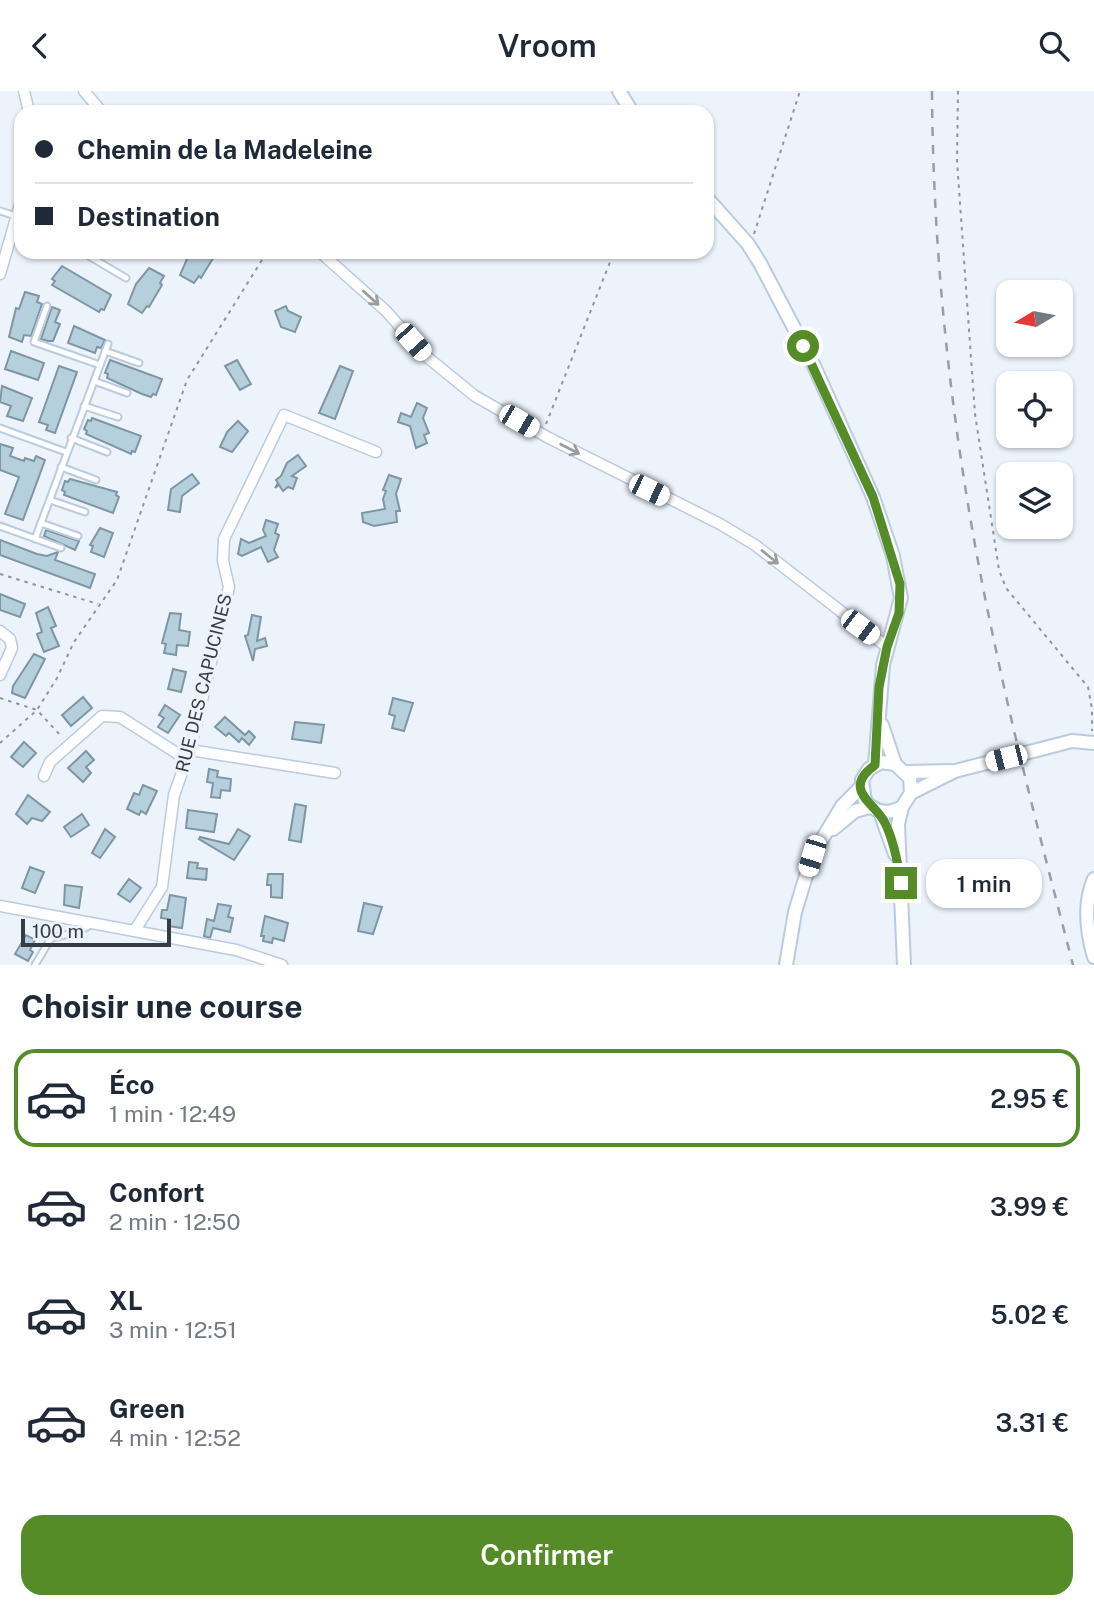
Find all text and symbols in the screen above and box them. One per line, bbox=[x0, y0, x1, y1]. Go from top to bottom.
icon: back bbox=[21, 27, 59, 65]
text: Vroom bbox=[497, 27, 597, 64]
icon: search bbox=[1035, 27, 1073, 65]
text: Chemin de la Madeleine bbox=[77, 134, 373, 165]
text: Destination bbox=[77, 201, 220, 232]
north arrow bbox=[996, 280, 1073, 357]
map controls bbox=[996, 280, 1073, 539]
one-way arrow bbox=[362, 289, 379, 306]
car bbox=[392, 319, 435, 365]
route start bbox=[787, 330, 819, 362]
button: locate bbox=[996, 371, 1073, 448]
car bbox=[496, 401, 543, 441]
one-way arrow bbox=[559, 443, 580, 456]
button: layers bbox=[996, 462, 1073, 539]
car bbox=[626, 471, 673, 509]
one-way arrow bbox=[760, 549, 778, 565]
street label: RUE DES CAPUCINES bbox=[171, 591, 236, 774]
car bbox=[837, 606, 884, 648]
car bbox=[984, 743, 1029, 773]
car bbox=[796, 833, 829, 879]
callout: 1 min bbox=[926, 859, 1041, 907]
route end bbox=[885, 867, 917, 899]
text: 1 min bbox=[957, 870, 1011, 897]
scale bar bbox=[21, 916, 172, 948]
text: 100 m bbox=[32, 920, 84, 942]
text: Choisir une course bbox=[21, 988, 303, 1025]
icon: car bbox=[25, 1067, 88, 1130]
text: Éco bbox=[109, 1069, 155, 1100]
text: 2.95 € bbox=[990, 1083, 1069, 1114]
text: 1 min · 12:49 bbox=[109, 1100, 236, 1127]
icon: car bbox=[25, 1175, 88, 1238]
text: Confort bbox=[109, 1177, 205, 1208]
text: 3.99 € bbox=[990, 1191, 1069, 1222]
text: 2 min · 12:50 bbox=[109, 1208, 241, 1235]
icon: car bbox=[25, 1283, 88, 1346]
text: XL bbox=[109, 1285, 143, 1316]
text: 5.02 € bbox=[991, 1299, 1069, 1330]
text: 3 min · 12:51 bbox=[109, 1316, 237, 1343]
icon: car bbox=[25, 1391, 88, 1454]
text: Green bbox=[109, 1393, 185, 1424]
text: 3.31 € bbox=[995, 1407, 1069, 1438]
text: 4 min · 12:52 bbox=[109, 1424, 241, 1451]
button: Confirmer bbox=[21, 1515, 1073, 1595]

